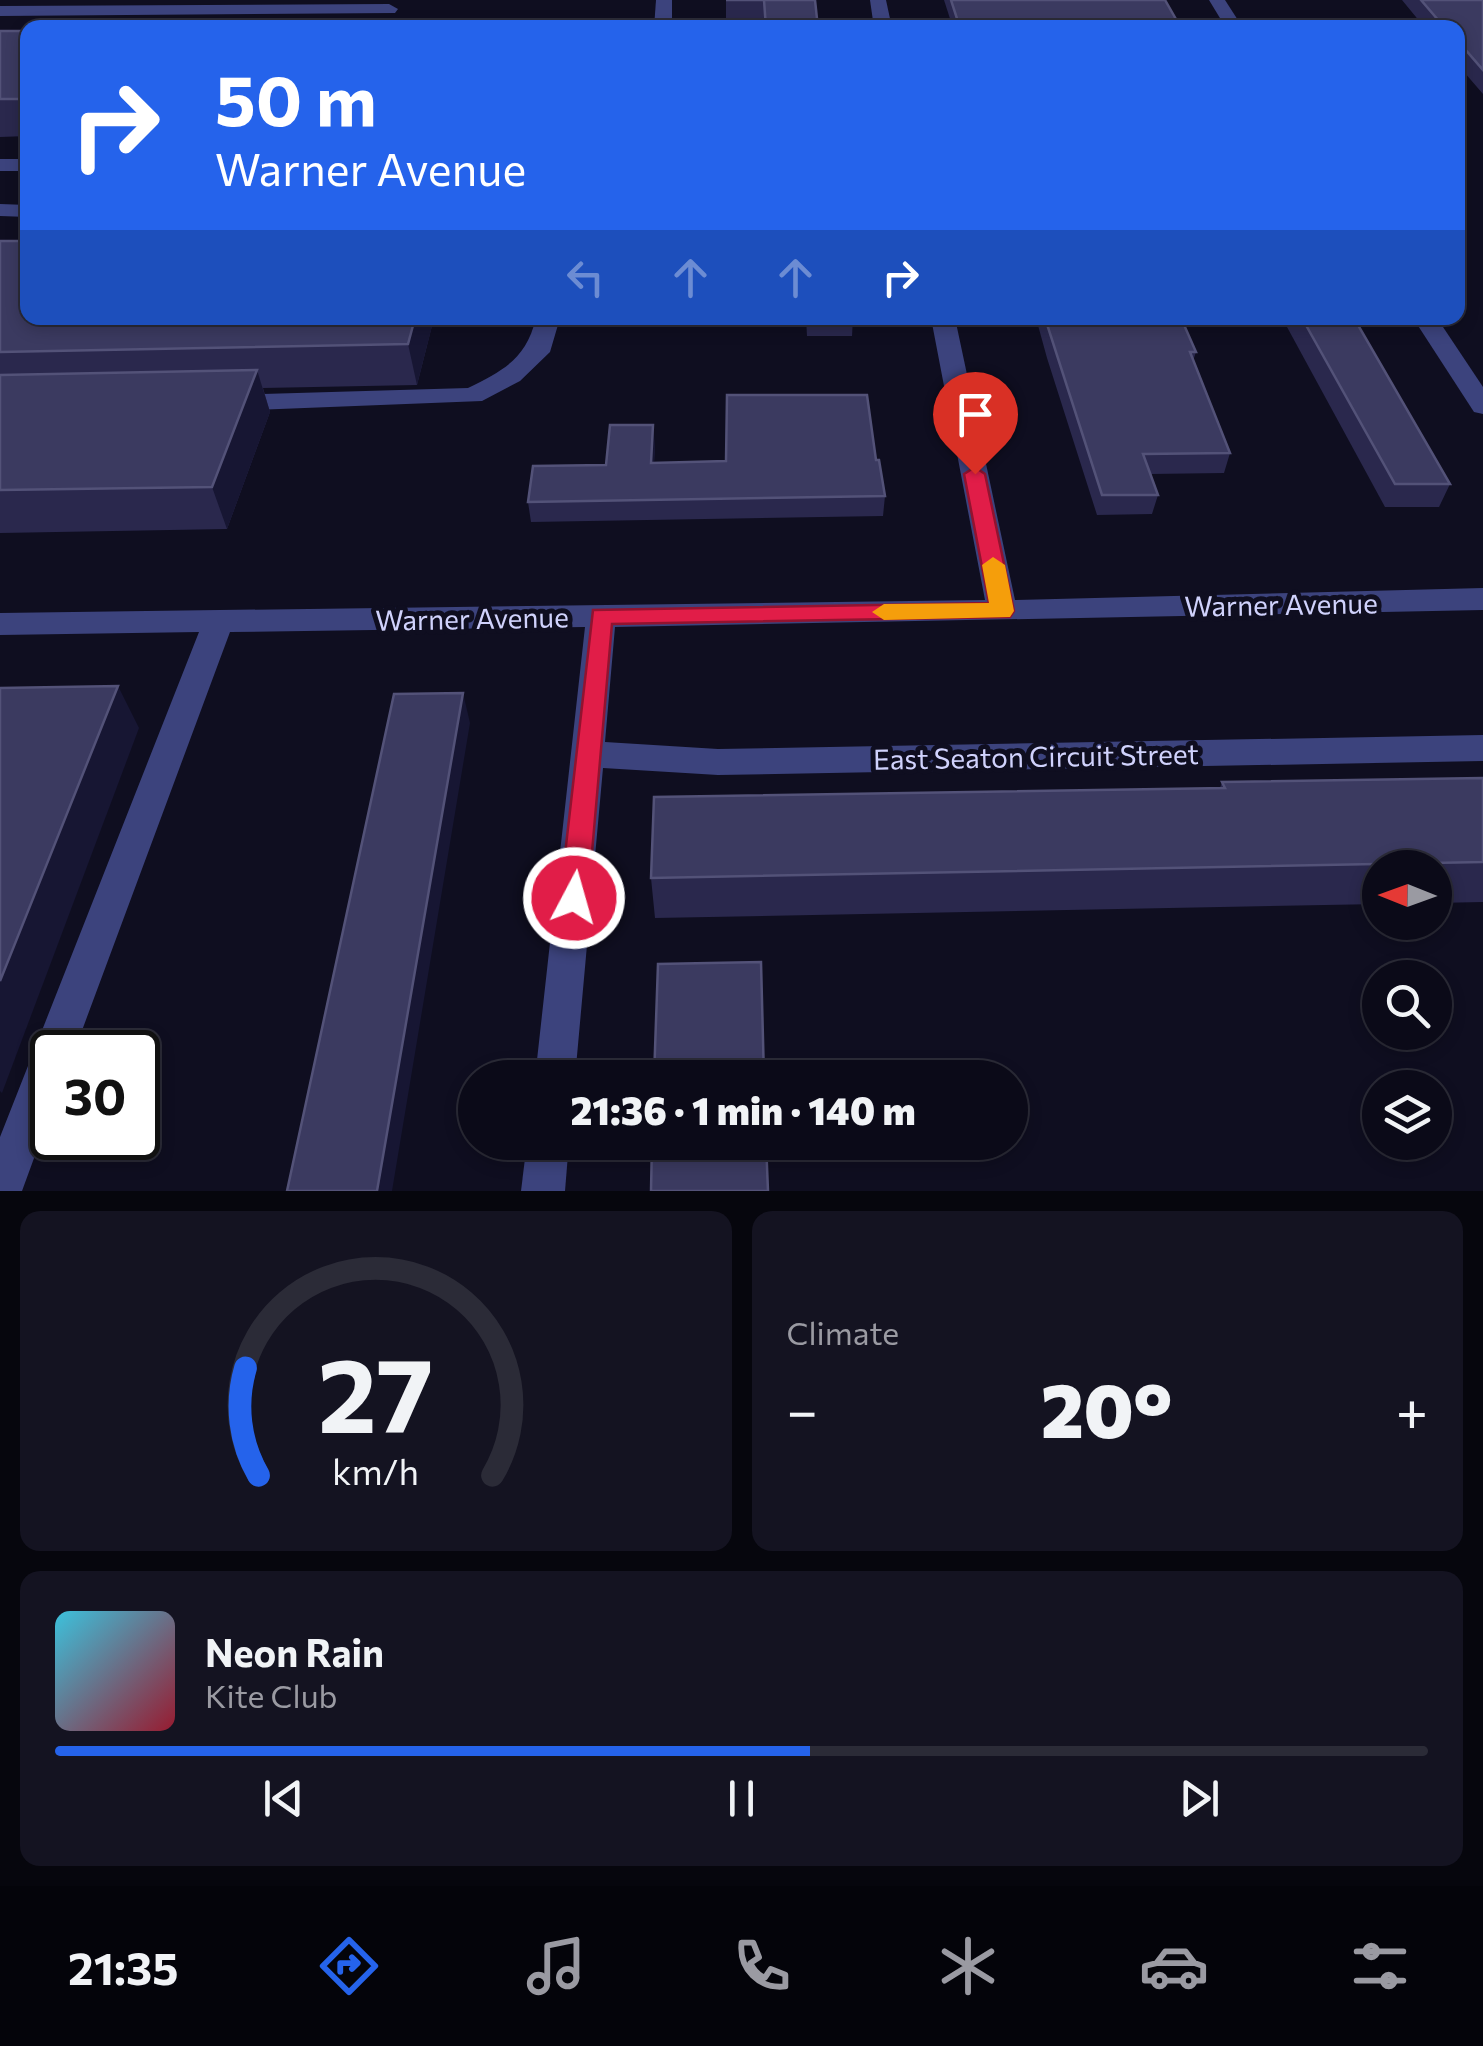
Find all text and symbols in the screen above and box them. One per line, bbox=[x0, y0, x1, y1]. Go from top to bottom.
text: 50 m bbox=[215, 55, 377, 140]
icon: right bbox=[50, 60, 180, 190]
text: Warner Avenue bbox=[215, 140, 526, 195]
icon: left bbox=[558, 250, 613, 305]
icon: ahead bbox=[663, 250, 718, 305]
icon: ahead bbox=[768, 250, 823, 305]
icon: right bbox=[873, 250, 928, 305]
pin bbox=[933, 372, 1018, 475]
icon: arrive bbox=[948, 387, 1003, 442]
street label: Warner Avenue bbox=[1184, 585, 1378, 623]
street label: Warner Avenue bbox=[375, 599, 569, 637]
street label: East Seaton Circuit Street bbox=[873, 736, 1199, 776]
position arrow bbox=[522, 846, 626, 950]
north arrow bbox=[1362, 850, 1452, 940]
map controls bbox=[1362, 850, 1452, 1160]
button: search bbox=[1362, 960, 1452, 1050]
speed limit sign: 30 bbox=[30, 1030, 160, 1160]
button: layers bbox=[1362, 1070, 1452, 1160]
text: 21:36 · 1 min · 140 m bbox=[570, 1086, 916, 1133]
text: Climate bbox=[787, 1312, 899, 1352]
text: 27 bbox=[318, 1327, 434, 1454]
text: 20° bbox=[1041, 1362, 1173, 1453]
text: − bbox=[787, 1375, 818, 1442]
text: + bbox=[1396, 1375, 1428, 1442]
text: km/h bbox=[332, 1449, 419, 1492]
text: Neon Rain bbox=[205, 1628, 384, 1675]
text: Kite Club bbox=[205, 1675, 337, 1715]
icon: previous bbox=[256, 1771, 311, 1826]
icon: pause bbox=[714, 1771, 769, 1826]
icon: next bbox=[1172, 1771, 1227, 1826]
icon: directions bbox=[314, 1931, 384, 2001]
icon: music bbox=[521, 1931, 591, 2001]
icon: phone bbox=[727, 1931, 797, 2001]
icon: climate bbox=[933, 1931, 1003, 2001]
icon: car bbox=[1139, 1931, 1209, 2001]
icon: filters bbox=[1345, 1931, 1415, 2001]
text: 21:35 bbox=[68, 1939, 178, 1994]

